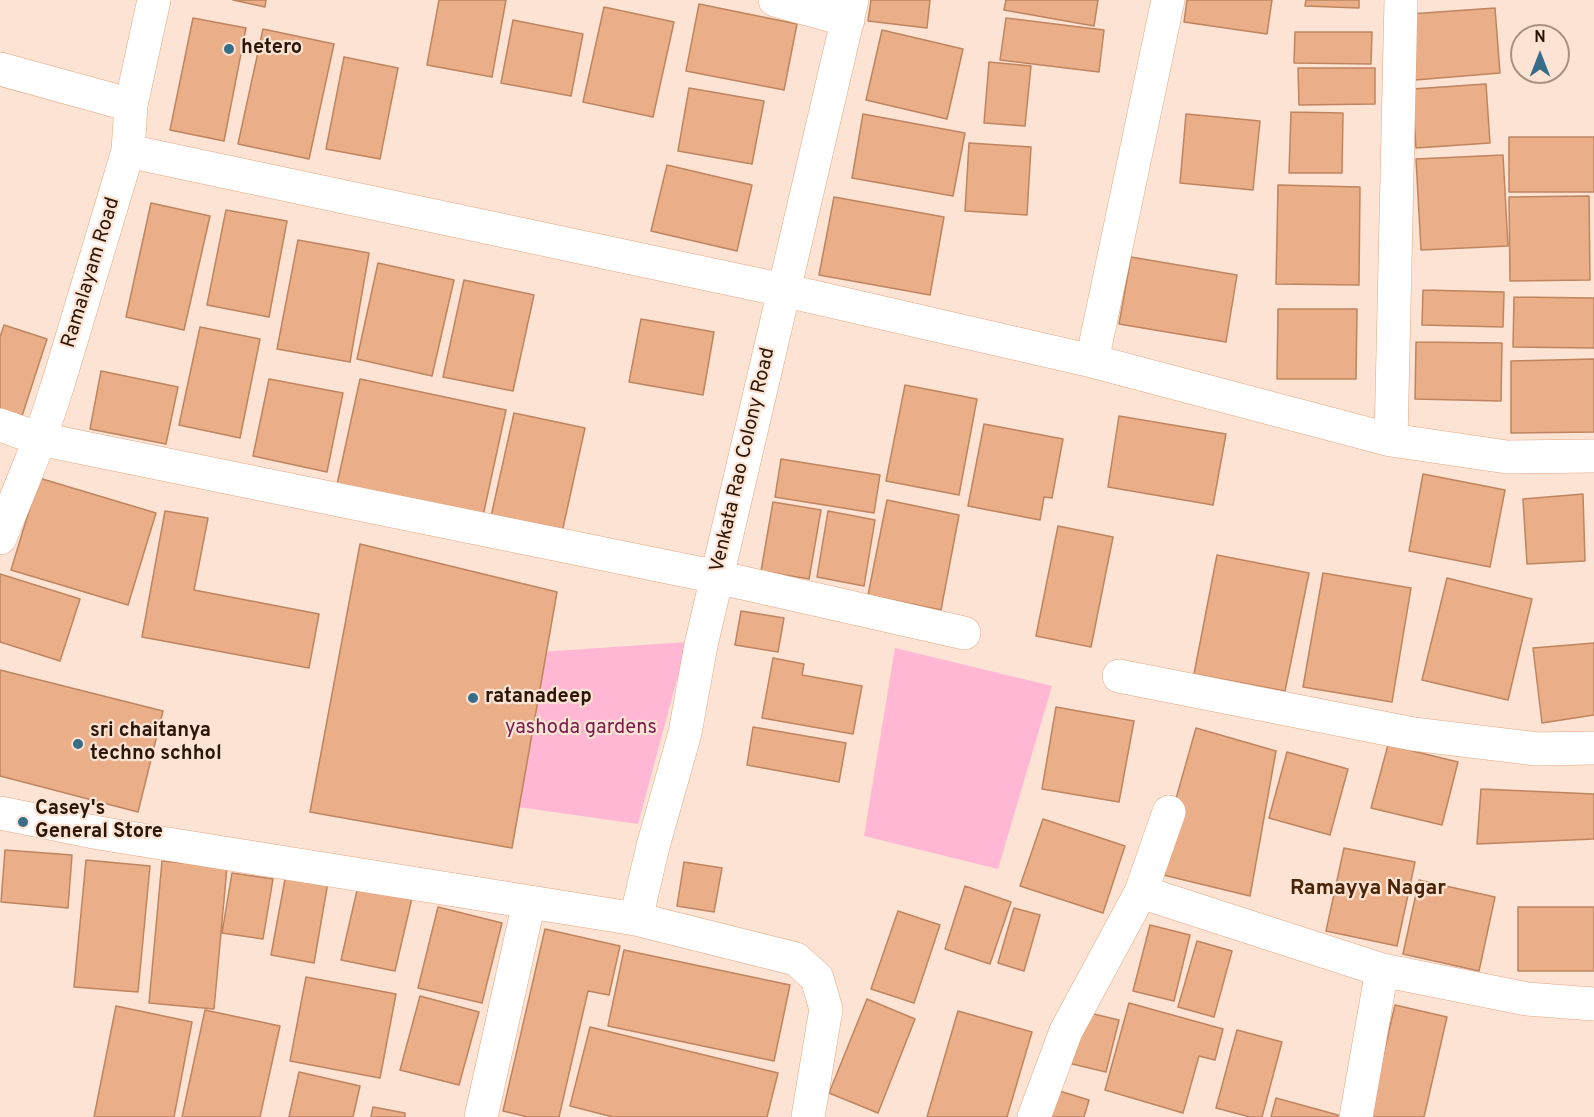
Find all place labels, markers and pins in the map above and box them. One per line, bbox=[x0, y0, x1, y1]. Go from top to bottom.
place label: hetero bbox=[241, 37, 302, 61]
marker: hetero bbox=[222, 42, 236, 56]
place label: ratanadeep bbox=[485, 686, 592, 710]
marker: ratanadeep bbox=[466, 691, 480, 705]
place label: sri chaitanya techno schhol bbox=[90, 720, 222, 767]
marker: sri chaitanya techno schhol bbox=[71, 737, 85, 751]
place label: Casey's General Store bbox=[35, 798, 163, 845]
marker: Casey's General Store bbox=[16, 815, 30, 829]

